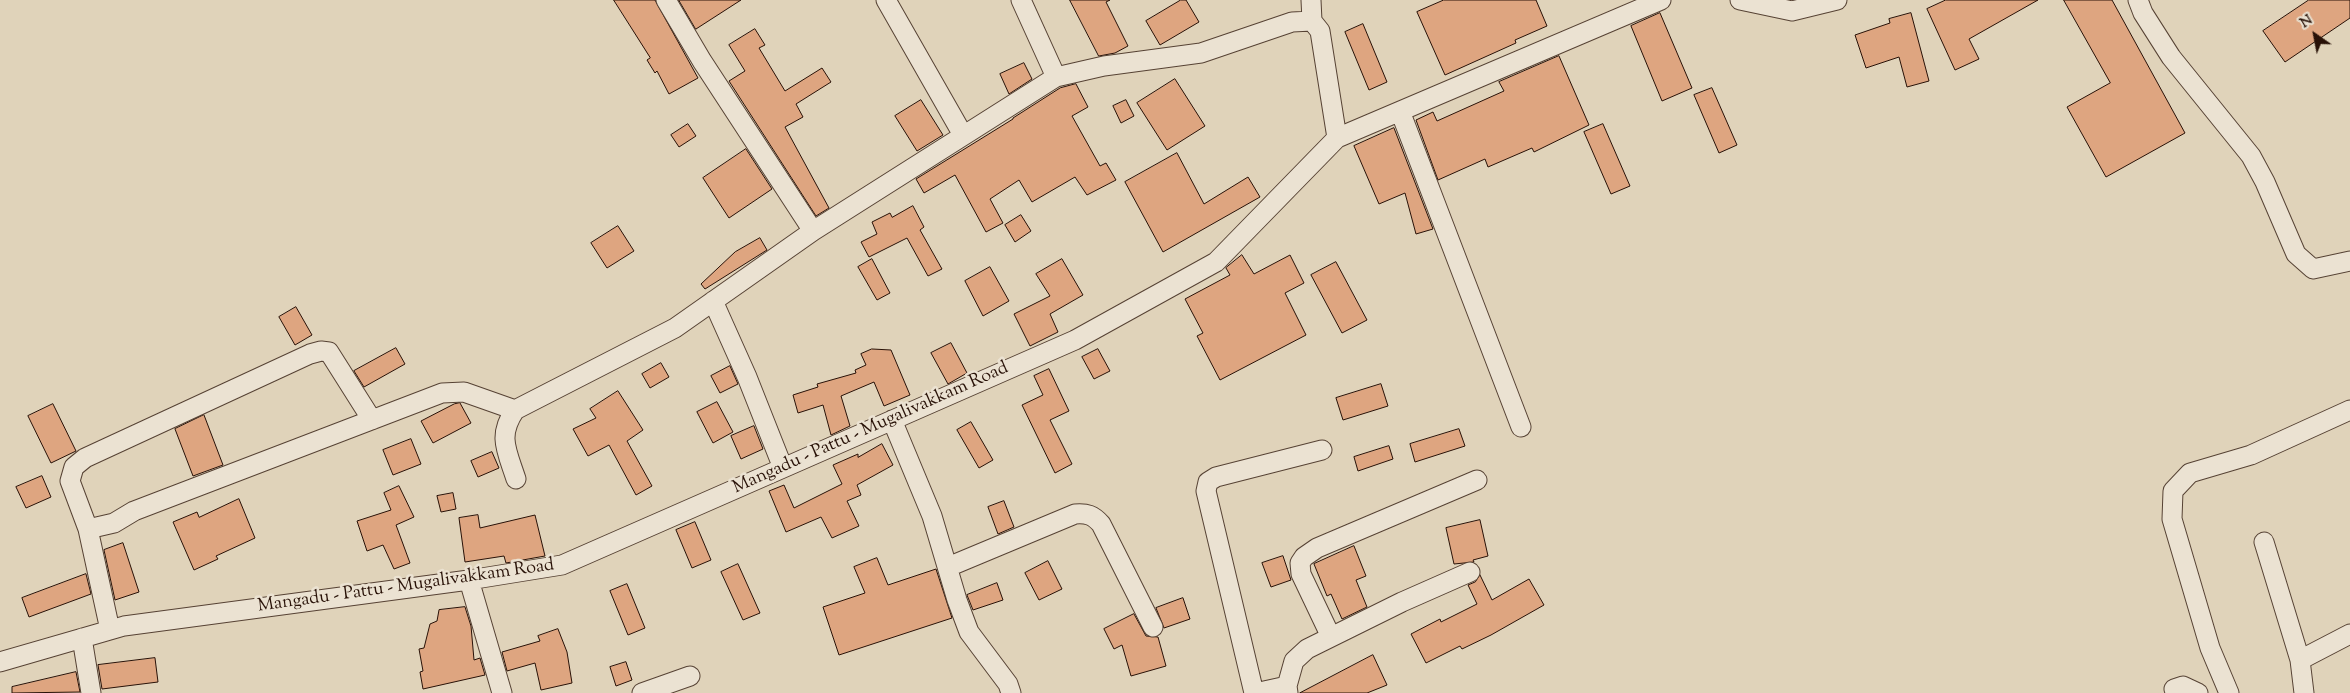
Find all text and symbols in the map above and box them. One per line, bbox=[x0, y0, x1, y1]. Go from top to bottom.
north arrow bbox=[2290, 10, 2340, 60]
text: N bbox=[2297, 11, 2317, 34]
street label: Mangadu - Pattu - Mugalivakkam Road bbox=[730, 358, 1012, 500]
street label: Mangadu - Pattu - Mugalivakkam Road bbox=[256, 555, 556, 619]

